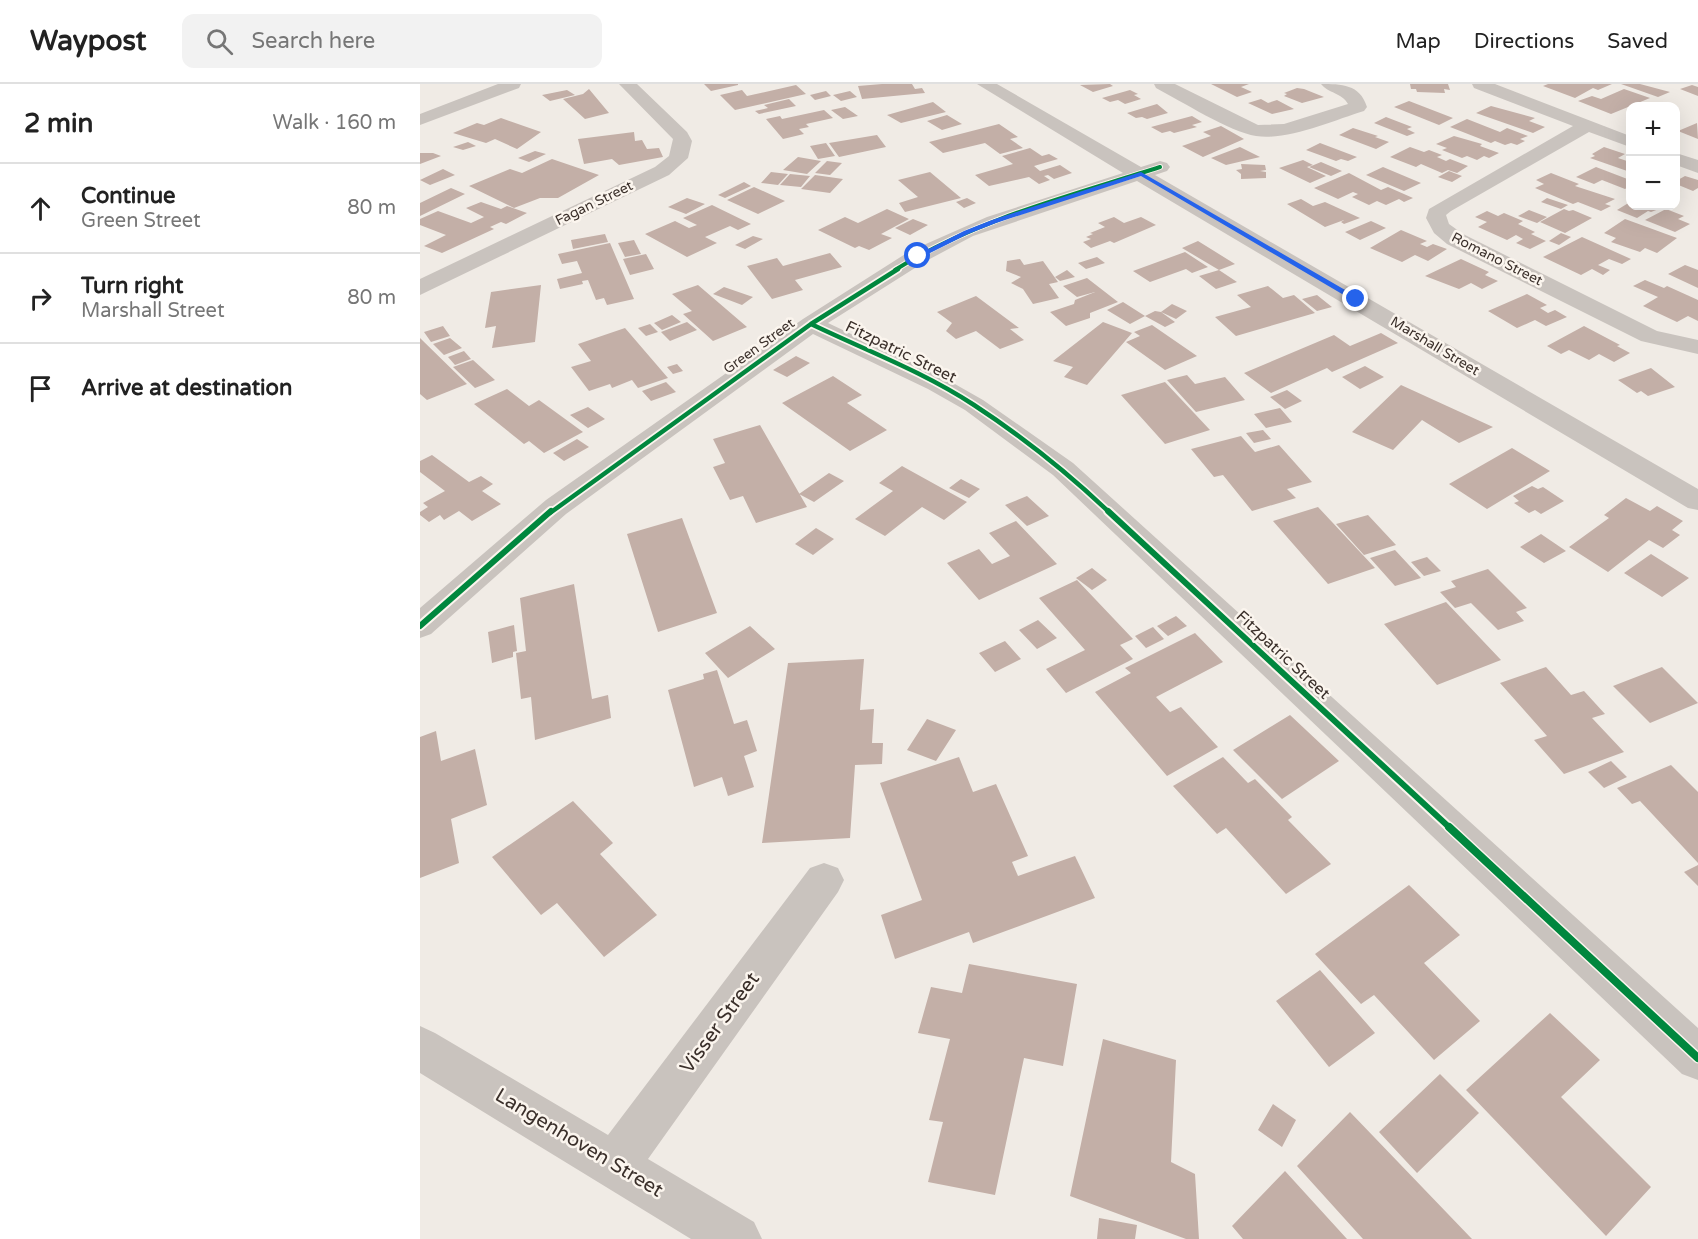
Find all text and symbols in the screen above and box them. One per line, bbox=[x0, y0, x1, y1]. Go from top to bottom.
search box bbox=[182, 14, 602, 68]
text: Waypost bbox=[30, 24, 146, 58]
icon: search bbox=[203, 25, 236, 58]
text: Search here bbox=[251, 28, 375, 54]
text: Map bbox=[1395, 29, 1441, 54]
text: Directions bbox=[1474, 29, 1574, 54]
text: Saved bbox=[1607, 29, 1668, 54]
map controls bbox=[1626, 102, 1680, 210]
button: + bbox=[1626, 102, 1680, 156]
text: 2 min bbox=[24, 108, 93, 139]
text: Walk · 160 m bbox=[273, 111, 396, 135]
button: − bbox=[1626, 156, 1680, 210]
street label: Fagan Street bbox=[552, 177, 636, 229]
text: Continue bbox=[81, 183, 176, 209]
icon: ahead bbox=[24, 192, 57, 225]
text: 80 m bbox=[347, 196, 396, 220]
text: Green Street bbox=[81, 209, 201, 233]
street label: Romano Street bbox=[1449, 229, 1546, 290]
route start bbox=[904, 242, 930, 268]
text: Turn right bbox=[81, 273, 183, 299]
icon: right bbox=[24, 282, 57, 315]
route end bbox=[1342, 285, 1368, 311]
text: 80 m bbox=[347, 286, 396, 310]
text: Marshall Street bbox=[81, 299, 225, 323]
street label: Marshall Street bbox=[1388, 313, 1483, 379]
street label: Green Street bbox=[720, 314, 798, 377]
street label: Fitzpatric Street bbox=[842, 316, 960, 388]
icon: arrive bbox=[24, 372, 57, 405]
text: Arrive at destination bbox=[81, 375, 292, 401]
street label: Fitzpatric Street bbox=[1232, 606, 1334, 704]
street label: Visser Street bbox=[675, 967, 765, 1078]
street label: Langenhoven Street bbox=[491, 1083, 668, 1203]

